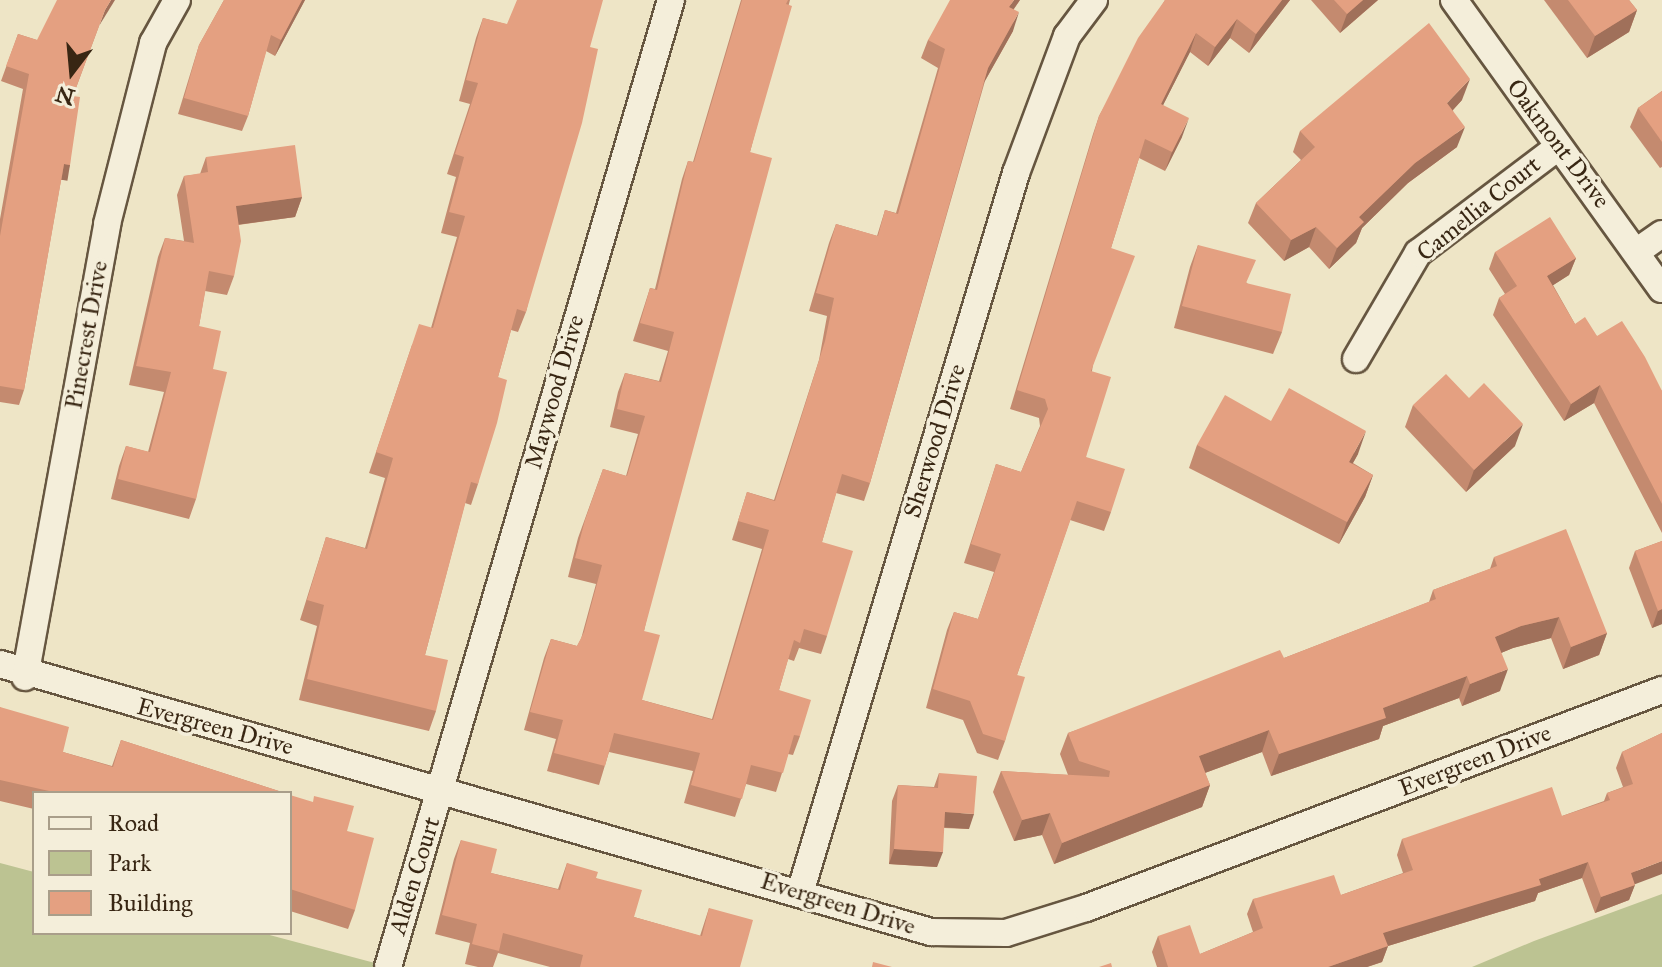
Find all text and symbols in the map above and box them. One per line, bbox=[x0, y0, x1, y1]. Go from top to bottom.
north arrow bbox=[32, 32, 112, 112]
street label: Oakmont Drive bbox=[1500, 74, 1616, 214]
text: N bbox=[53, 80, 78, 111]
street label: Camellia Court bbox=[1412, 150, 1546, 268]
street label: Pinecrest Drive bbox=[60, 259, 114, 411]
street label: Maywood Drive bbox=[519, 312, 591, 472]
street label: Sherwood Drive bbox=[898, 361, 972, 521]
street label: Evergreen Drive bbox=[134, 692, 296, 762]
street label: Evergreen Drive bbox=[1395, 719, 1555, 803]
legend bbox=[32, 791, 292, 935]
text: Road bbox=[108, 808, 159, 838]
street label: Alden Court bbox=[383, 814, 447, 938]
text: Park bbox=[108, 848, 151, 878]
street label: Evergreen Drive bbox=[757, 867, 919, 941]
text: Building bbox=[108, 888, 193, 918]

